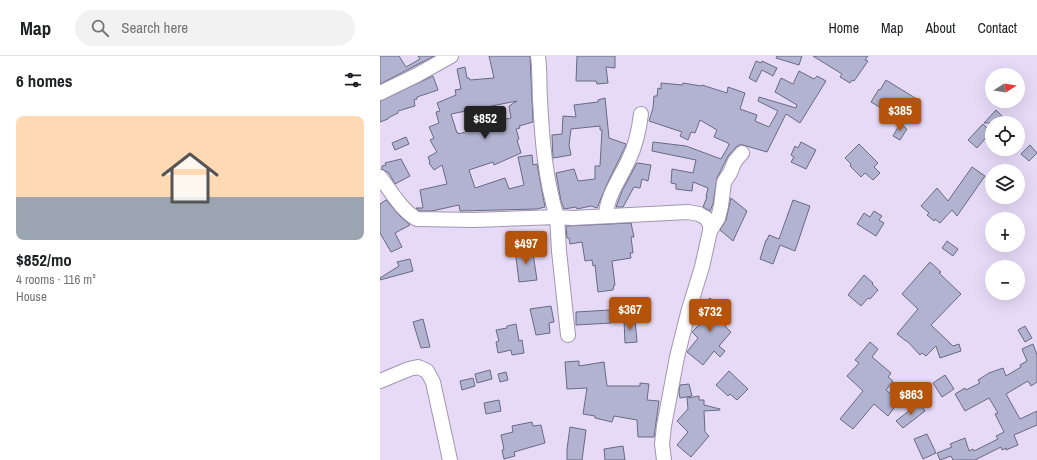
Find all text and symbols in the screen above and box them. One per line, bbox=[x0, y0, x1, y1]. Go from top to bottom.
search box bbox=[75, 10, 355, 46]
text: Map bbox=[20, 15, 51, 41]
icon: search bbox=[89, 17, 111, 39]
text: Search here bbox=[121, 17, 188, 38]
text: Home bbox=[828, 19, 859, 37]
text: Map bbox=[881, 19, 903, 37]
text: About bbox=[925, 19, 955, 37]
text: Contact bbox=[977, 19, 1017, 37]
north arrow bbox=[985, 68, 1025, 108]
map controls bbox=[985, 68, 1025, 300]
text: 6 homes bbox=[16, 69, 73, 92]
icon: filters bbox=[342, 69, 364, 91]
pin: $385 bbox=[876, 98, 924, 132]
text: $385 bbox=[888, 102, 912, 119]
pin: $852 bbox=[461, 106, 509, 140]
text: $852 bbox=[473, 110, 497, 127]
button: locate bbox=[985, 116, 1025, 156]
icon: home bbox=[154, 142, 226, 214]
button: layers bbox=[985, 164, 1025, 204]
button: + bbox=[985, 212, 1025, 252]
pin: $497 bbox=[502, 231, 550, 265]
text: $497 bbox=[514, 235, 538, 252]
text: $852/mo bbox=[16, 248, 72, 271]
button: − bbox=[985, 260, 1025, 300]
text: 4 rooms · 116 m² bbox=[16, 271, 96, 288]
text: House bbox=[16, 288, 47, 305]
pin: $367 bbox=[606, 297, 654, 331]
pin: $732 bbox=[686, 299, 734, 333]
text: $367 bbox=[618, 301, 642, 318]
text: $732 bbox=[698, 303, 722, 320]
pin: $863 bbox=[887, 382, 935, 416]
text: $863 bbox=[899, 386, 923, 403]

